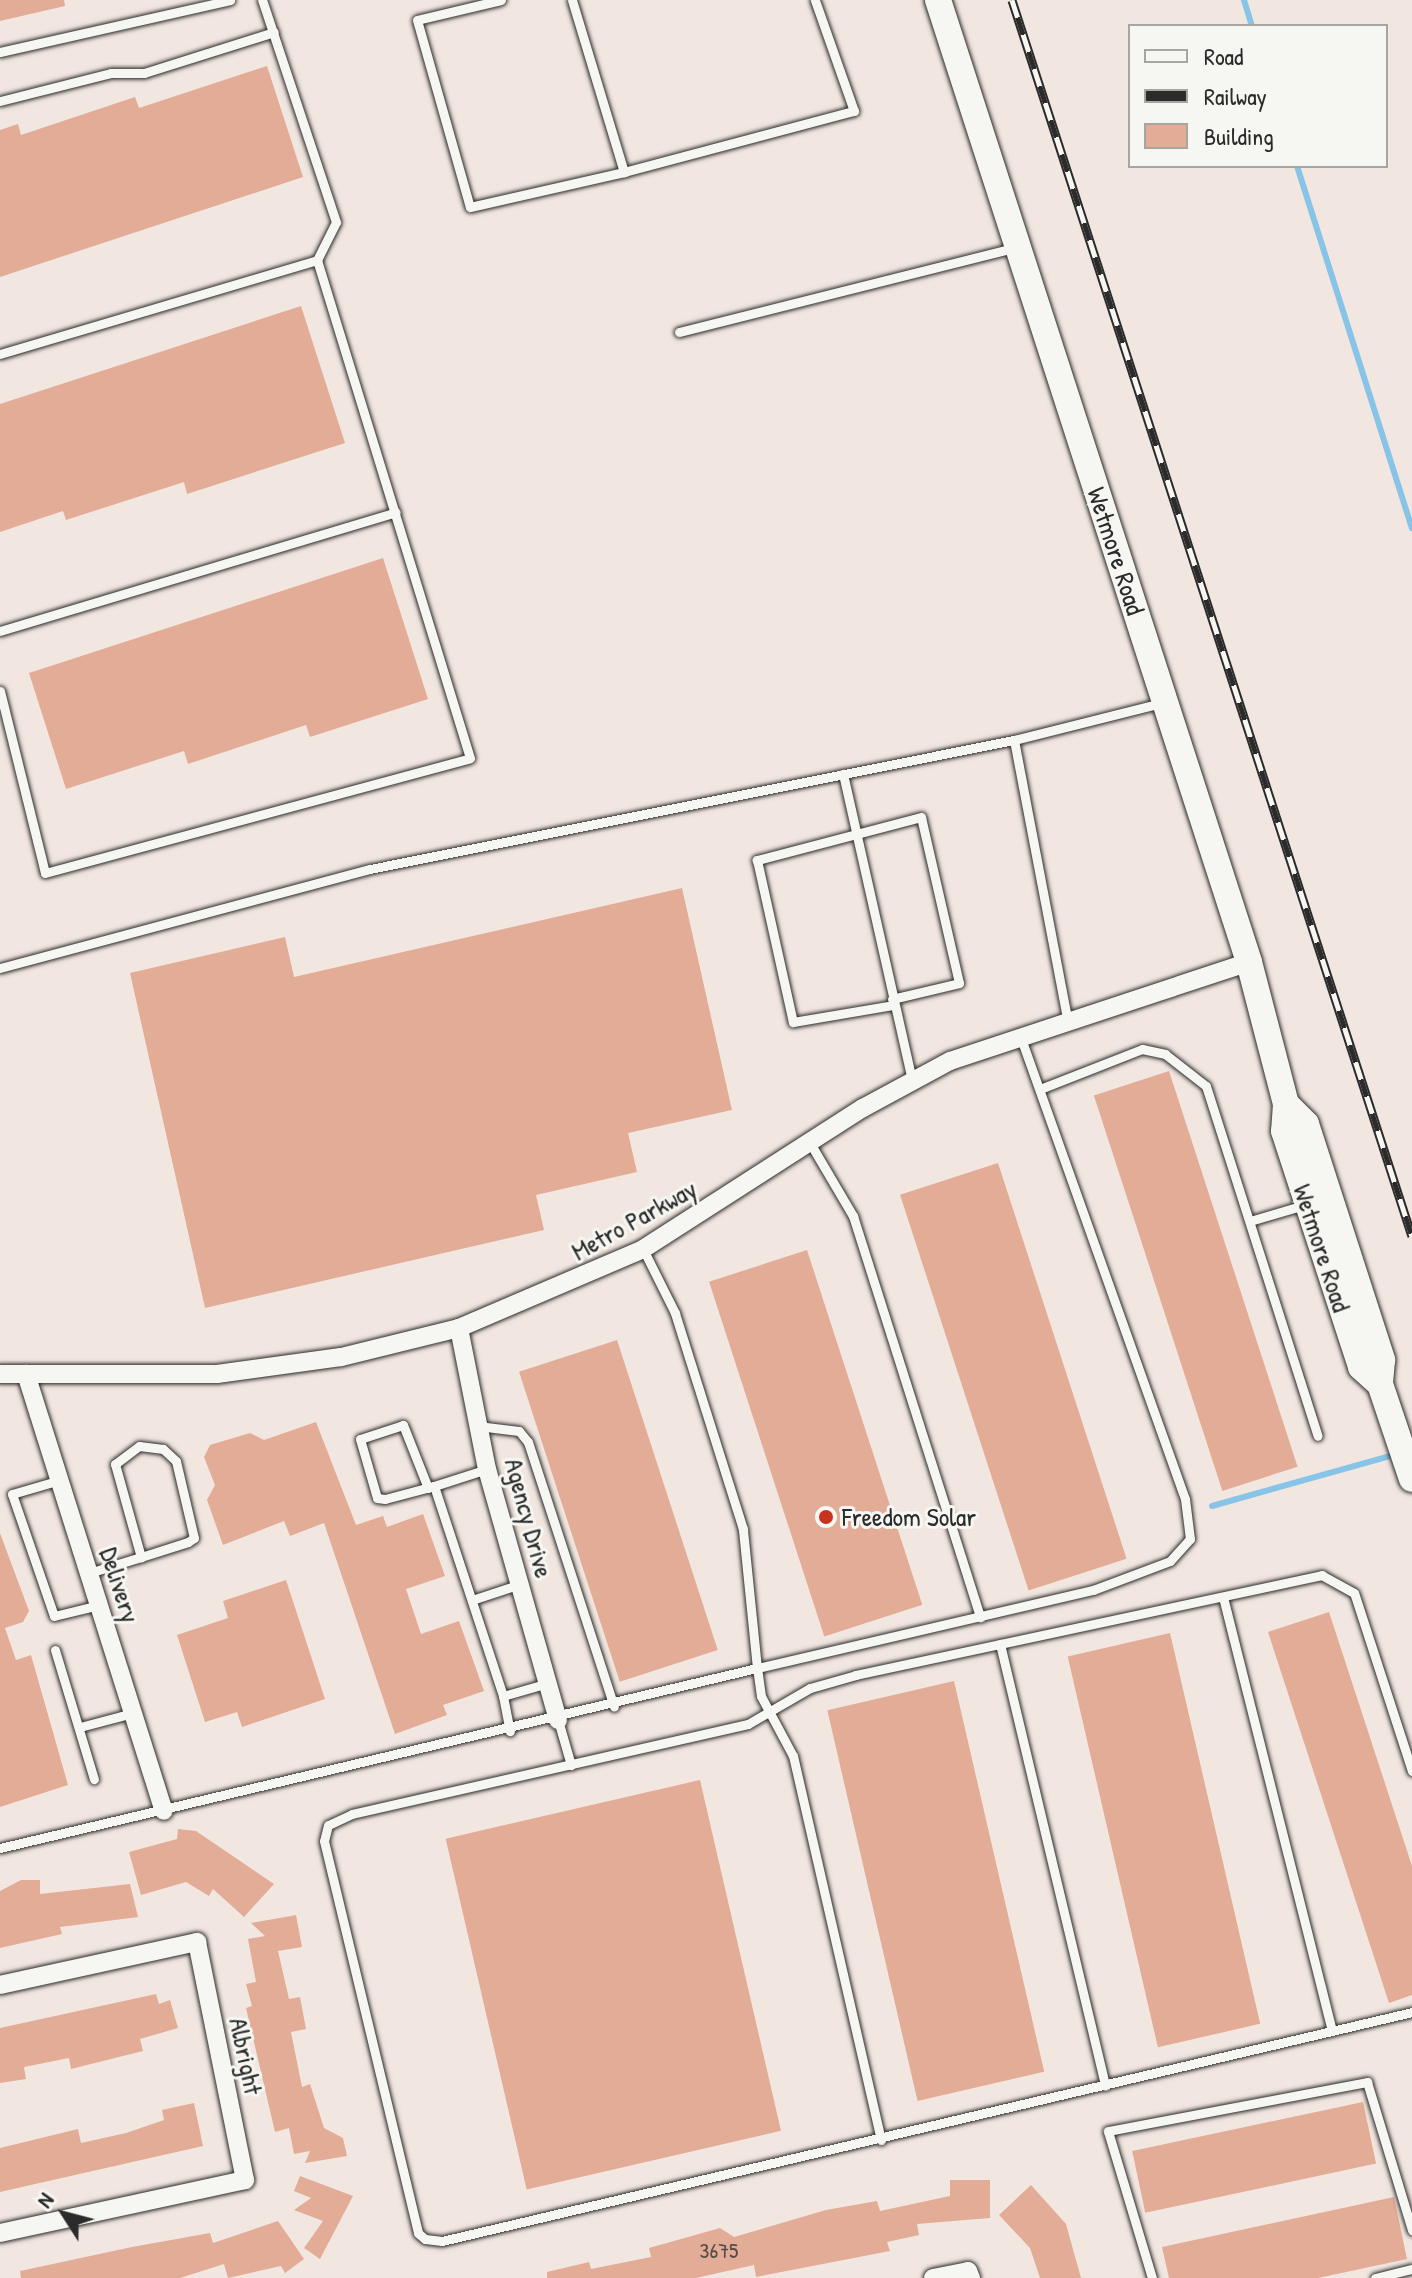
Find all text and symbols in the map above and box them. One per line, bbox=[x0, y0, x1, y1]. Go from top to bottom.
legend bbox=[1128, 24, 1388, 168]
text: Road bbox=[1204, 40, 1243, 72]
text: Railway bbox=[1204, 80, 1267, 112]
text: Building bbox=[1204, 120, 1274, 152]
street label: Wetmore Road bbox=[1081, 483, 1151, 619]
street label: Metro Parkway bbox=[566, 1173, 702, 1267]
street label: Wetmore Road bbox=[1287, 1180, 1357, 1316]
street label: Agency Drive bbox=[498, 1455, 560, 1581]
place label: Freedom Solar bbox=[842, 1501, 976, 1533]
marker: Freedom Solar bbox=[817, 1508, 835, 1526]
street label: Delivery bbox=[93, 1543, 147, 1627]
street label: Albright bbox=[223, 2015, 269, 2097]
north arrow bbox=[24, 2174, 104, 2254]
text: N bbox=[29, 2186, 60, 2213]
house number: 3675 bbox=[700, 2238, 738, 2264]

